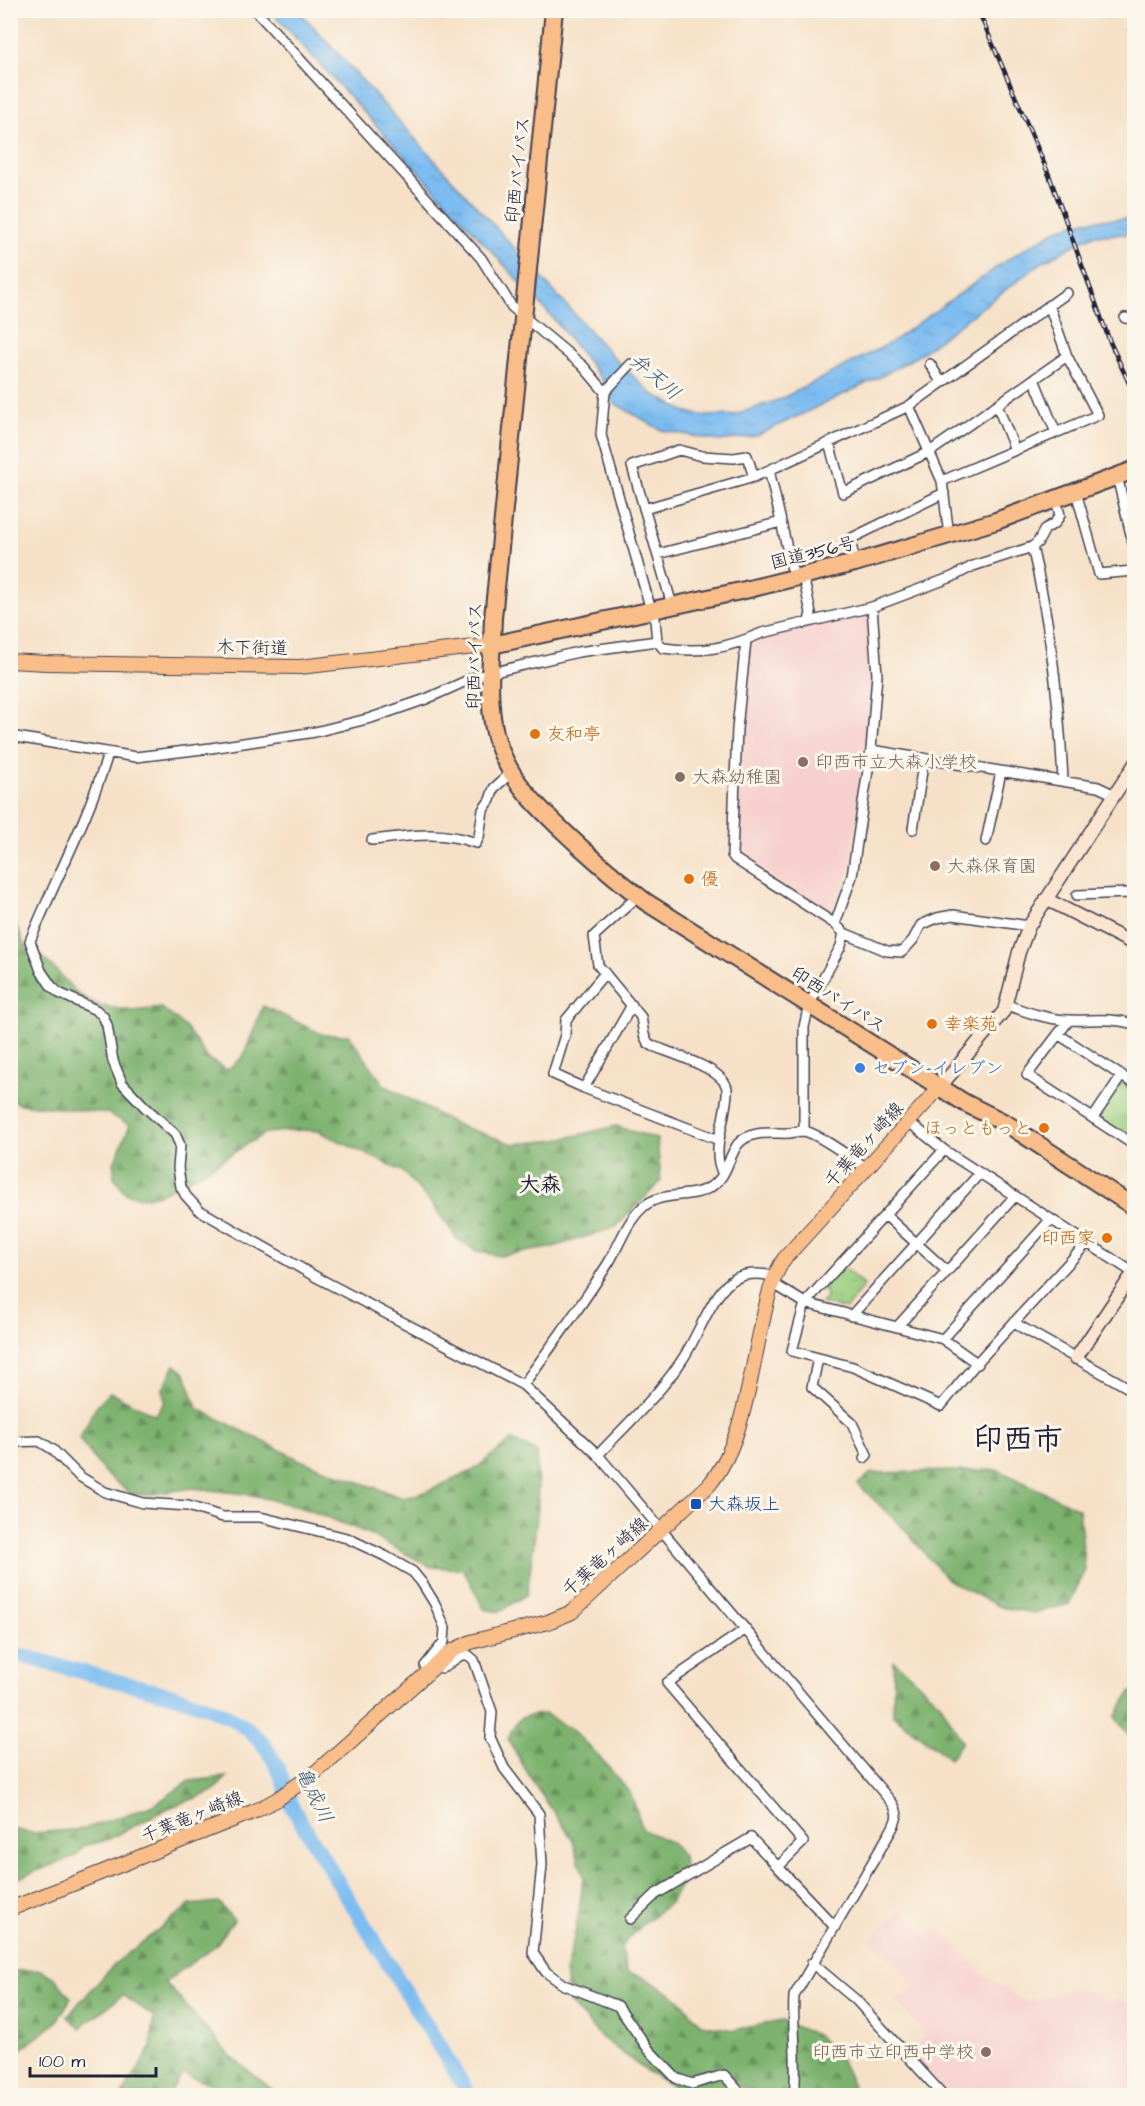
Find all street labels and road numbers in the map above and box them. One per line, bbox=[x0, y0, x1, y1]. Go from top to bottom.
street label: 印西バイパス bbox=[500, 115, 536, 225]
street label: 国道356号 bbox=[768, 530, 858, 576]
street label: 印西バイパス bbox=[462, 602, 488, 710]
street label: 木下街道 bbox=[216, 635, 288, 661]
street label: 印西バイパス bbox=[786, 961, 890, 1039]
street label: 千葉竜ヶ崎線 bbox=[819, 1097, 909, 1193]
street label: 千葉竜ヶ崎線 bbox=[557, 1512, 653, 1602]
street label: 千葉竜ヶ崎線 bbox=[137, 1785, 247, 1849]

